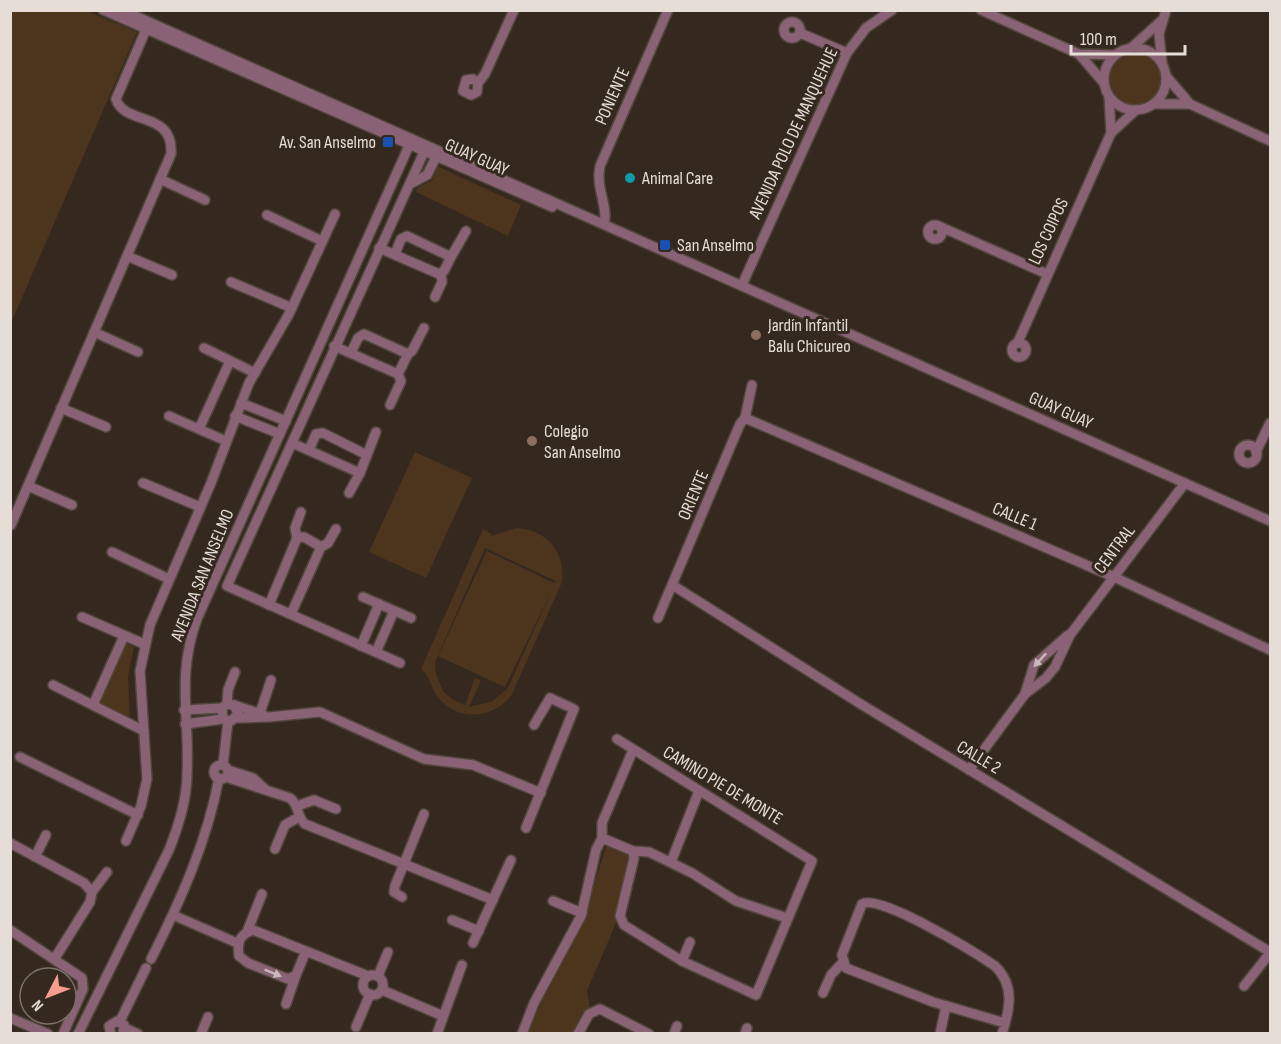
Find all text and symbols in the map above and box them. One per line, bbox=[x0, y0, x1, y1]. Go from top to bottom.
scale bar bbox=[1071, 18, 1185, 56]
text: 100 m bbox=[1080, 29, 1117, 50]
street label: AVENIDA POLO DE MANQUEHUE bbox=[744, 44, 842, 223]
street label: PONIENTE bbox=[591, 64, 634, 128]
place label: Av. San Anselmo bbox=[278, 132, 376, 153]
street label: GUAY GUAY bbox=[442, 134, 512, 181]
marker: Av. San Anselmo bbox=[381, 135, 395, 149]
place label: Animal Care bbox=[641, 168, 713, 189]
marker: Animal Care bbox=[623, 171, 637, 185]
street label: LOS COIPOS bbox=[1024, 194, 1073, 268]
place label: San Anselmo bbox=[677, 235, 754, 256]
marker: San Anselmo bbox=[658, 238, 672, 252]
place label: Jardín Infantil Balu Chicureo bbox=[767, 315, 851, 357]
marker: Jardín Infantil Balu Chicureo bbox=[749, 328, 763, 342]
street label: GUAY GUAY bbox=[1026, 387, 1096, 434]
place label: Colegio San Anselmo bbox=[544, 421, 621, 463]
marker: Colegio San Anselmo bbox=[525, 434, 539, 448]
street label: ORIENTE bbox=[674, 467, 713, 523]
street label: CALLE 1 bbox=[989, 498, 1041, 535]
street label: AVENIDA SAN ANSELMO bbox=[166, 506, 238, 645]
street label: CENTRAL bbox=[1089, 521, 1140, 578]
one-way arrow bbox=[1034, 652, 1048, 666]
street label: CALLE 2 bbox=[953, 736, 1004, 779]
street label: CAMINO PIE DE MONTE bbox=[659, 741, 786, 829]
north arrow bbox=[18, 966, 78, 1026]
one-way arrow bbox=[264, 968, 282, 978]
text: N bbox=[28, 996, 48, 1015]

